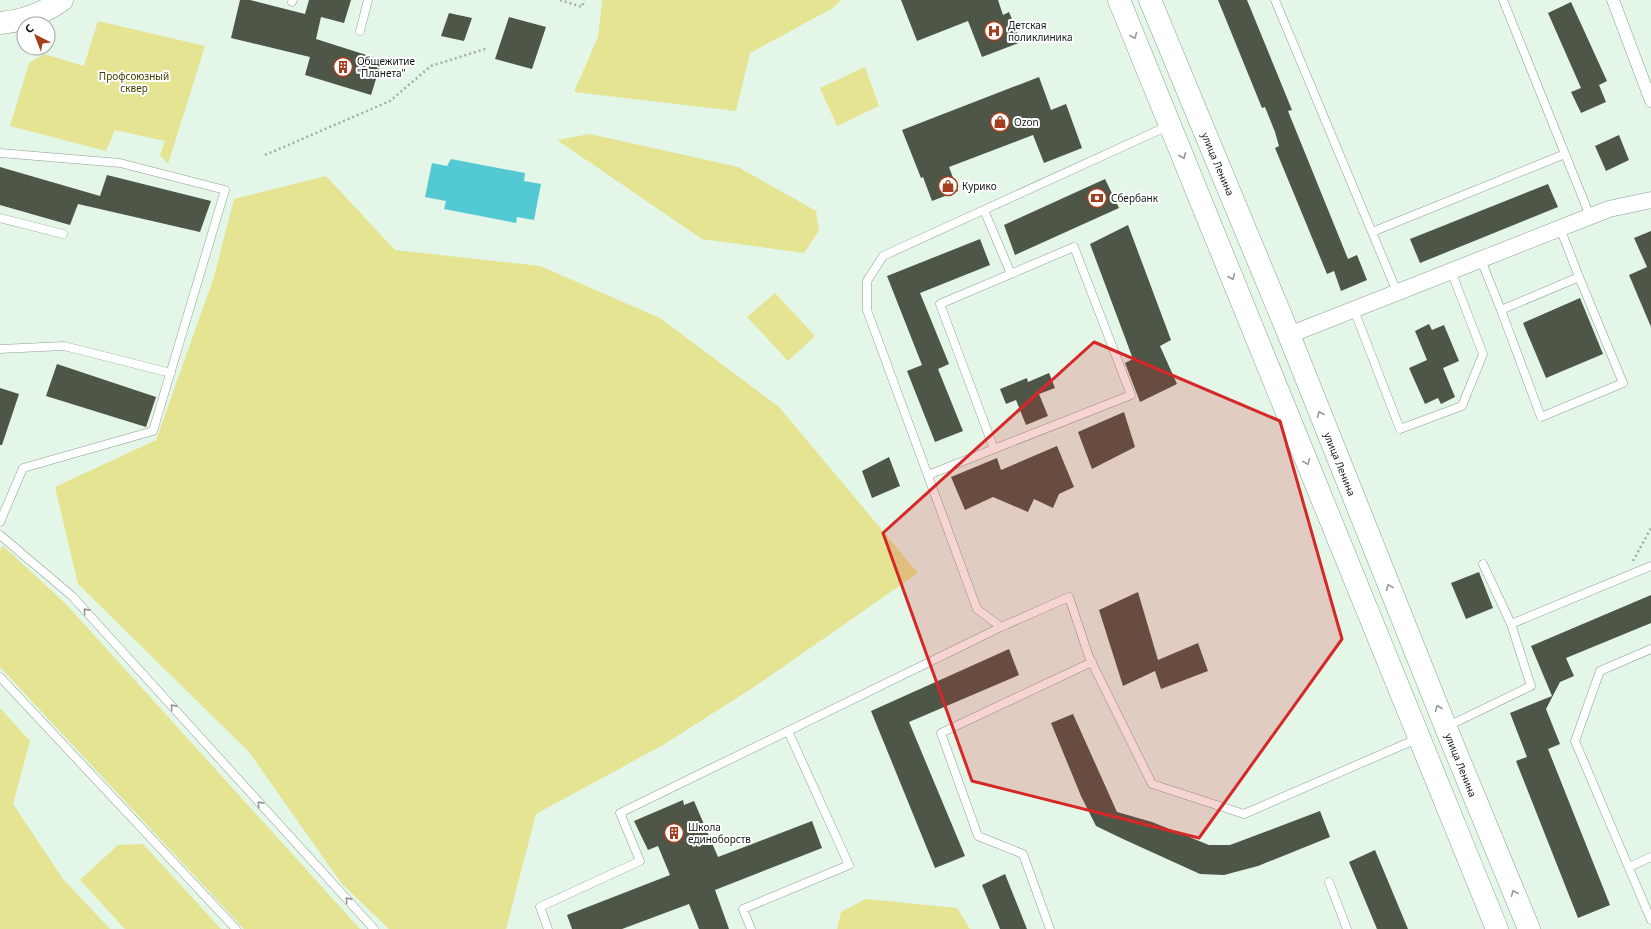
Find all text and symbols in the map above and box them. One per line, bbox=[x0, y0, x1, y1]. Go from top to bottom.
north arrow bbox=[16, 16, 56, 56]
place label: Детская поликлиника bbox=[1008, 18, 1073, 44]
text: С bbox=[21, 20, 37, 36]
hospital icon: Детская поликлиника bbox=[983, 20, 1005, 42]
one-way arrow bbox=[1129, 32, 1137, 40]
place label: Общежитие "Планета" bbox=[357, 54, 416, 80]
building icon: Общежитие "Планета" bbox=[332, 56, 354, 78]
park label: Профсоюзный сквер bbox=[99, 69, 169, 95]
shop icon: Ozon bbox=[989, 111, 1011, 133]
place label: Ozon bbox=[1014, 115, 1039, 129]
street label: улица Ленина bbox=[1198, 130, 1238, 198]
one-way arrow bbox=[1179, 153, 1187, 160]
shop icon: Курико bbox=[937, 175, 959, 197]
place label: Курико bbox=[962, 179, 997, 193]
bank icon: Сбербанк bbox=[1086, 187, 1108, 209]
place label: Сбербанк bbox=[1111, 191, 1159, 205]
one-way arrow bbox=[1227, 273, 1235, 280]
one-way arrow bbox=[1317, 411, 1325, 418]
street label: улица Ленина bbox=[1321, 430, 1359, 498]
one-way arrow bbox=[1302, 458, 1310, 466]
one-way arrow bbox=[1386, 584, 1394, 591]
one-way arrow bbox=[83, 608, 91, 616]
one-way arrow bbox=[1434, 704, 1442, 711]
one-way arrow bbox=[171, 705, 178, 712]
street label: улица Ленина bbox=[1442, 731, 1480, 799]
one-way arrow bbox=[258, 801, 265, 809]
place label: Школа единоборств bbox=[688, 820, 751, 846]
building icon: Школа единоборств bbox=[663, 822, 685, 844]
one-way arrow bbox=[1510, 889, 1518, 896]
one-way arrow bbox=[345, 897, 352, 905]

